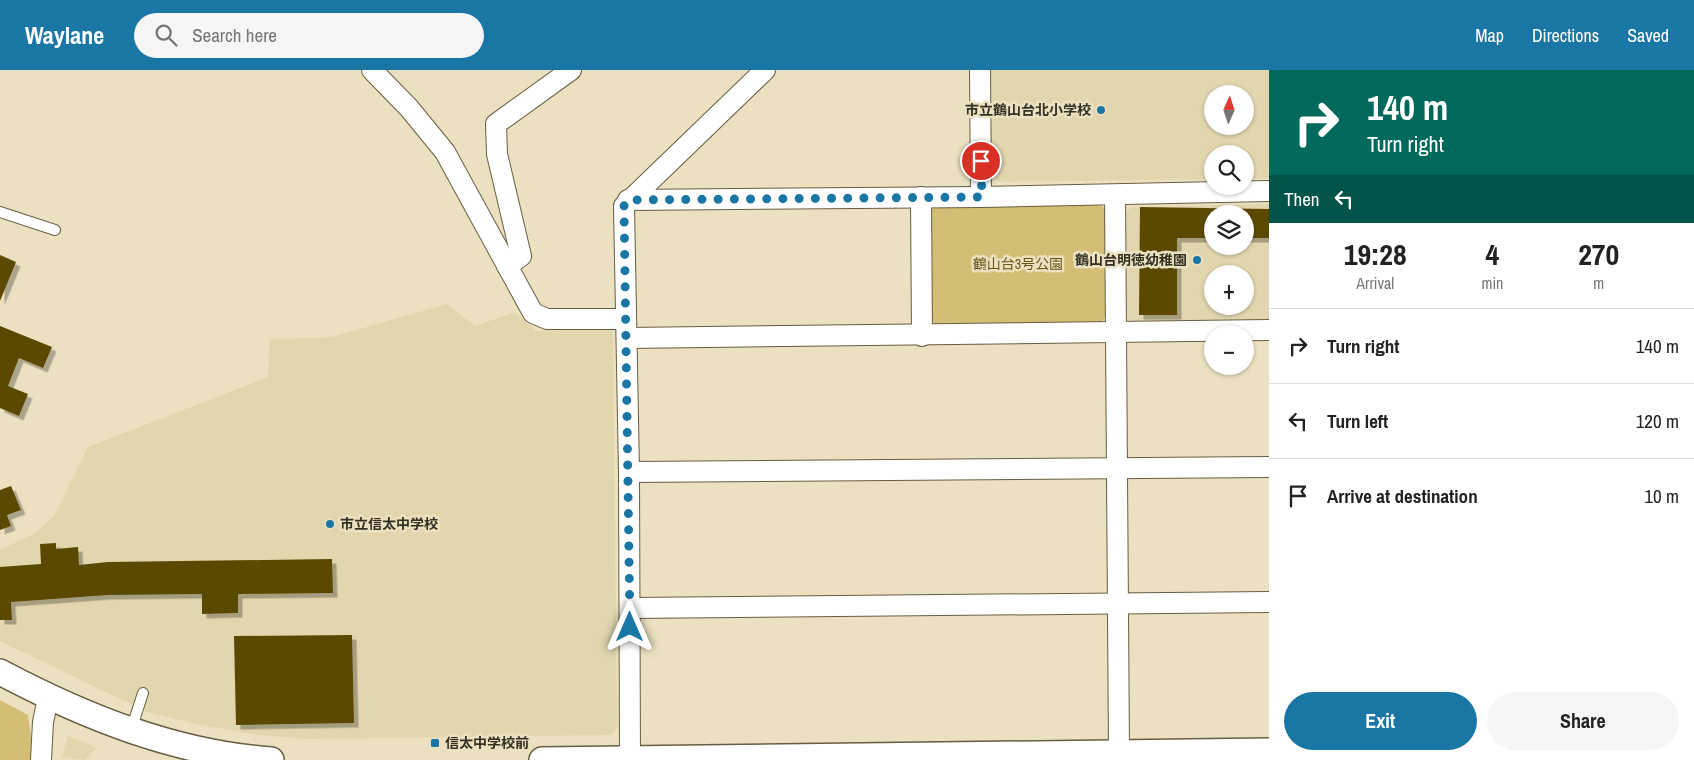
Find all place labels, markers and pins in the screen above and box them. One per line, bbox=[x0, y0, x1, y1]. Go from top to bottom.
place label: 市立鶴山台北小学校 bbox=[965, 101, 1091, 119]
marker: 市立鶴山台北小学校 bbox=[1095, 104, 1107, 116]
pin bbox=[960, 140, 1002, 182]
place label: 鶴山台明徳幼稚園 bbox=[1075, 251, 1187, 269]
marker: 鶴山台明徳幼稚園 bbox=[1191, 254, 1203, 266]
place label: 市立信太中学校 bbox=[340, 515, 438, 533]
marker: 市立信太中学校 bbox=[324, 518, 336, 530]
place label: 信太中学校前 bbox=[445, 734, 529, 752]
marker: 信太中学校前 bbox=[429, 737, 441, 749]

